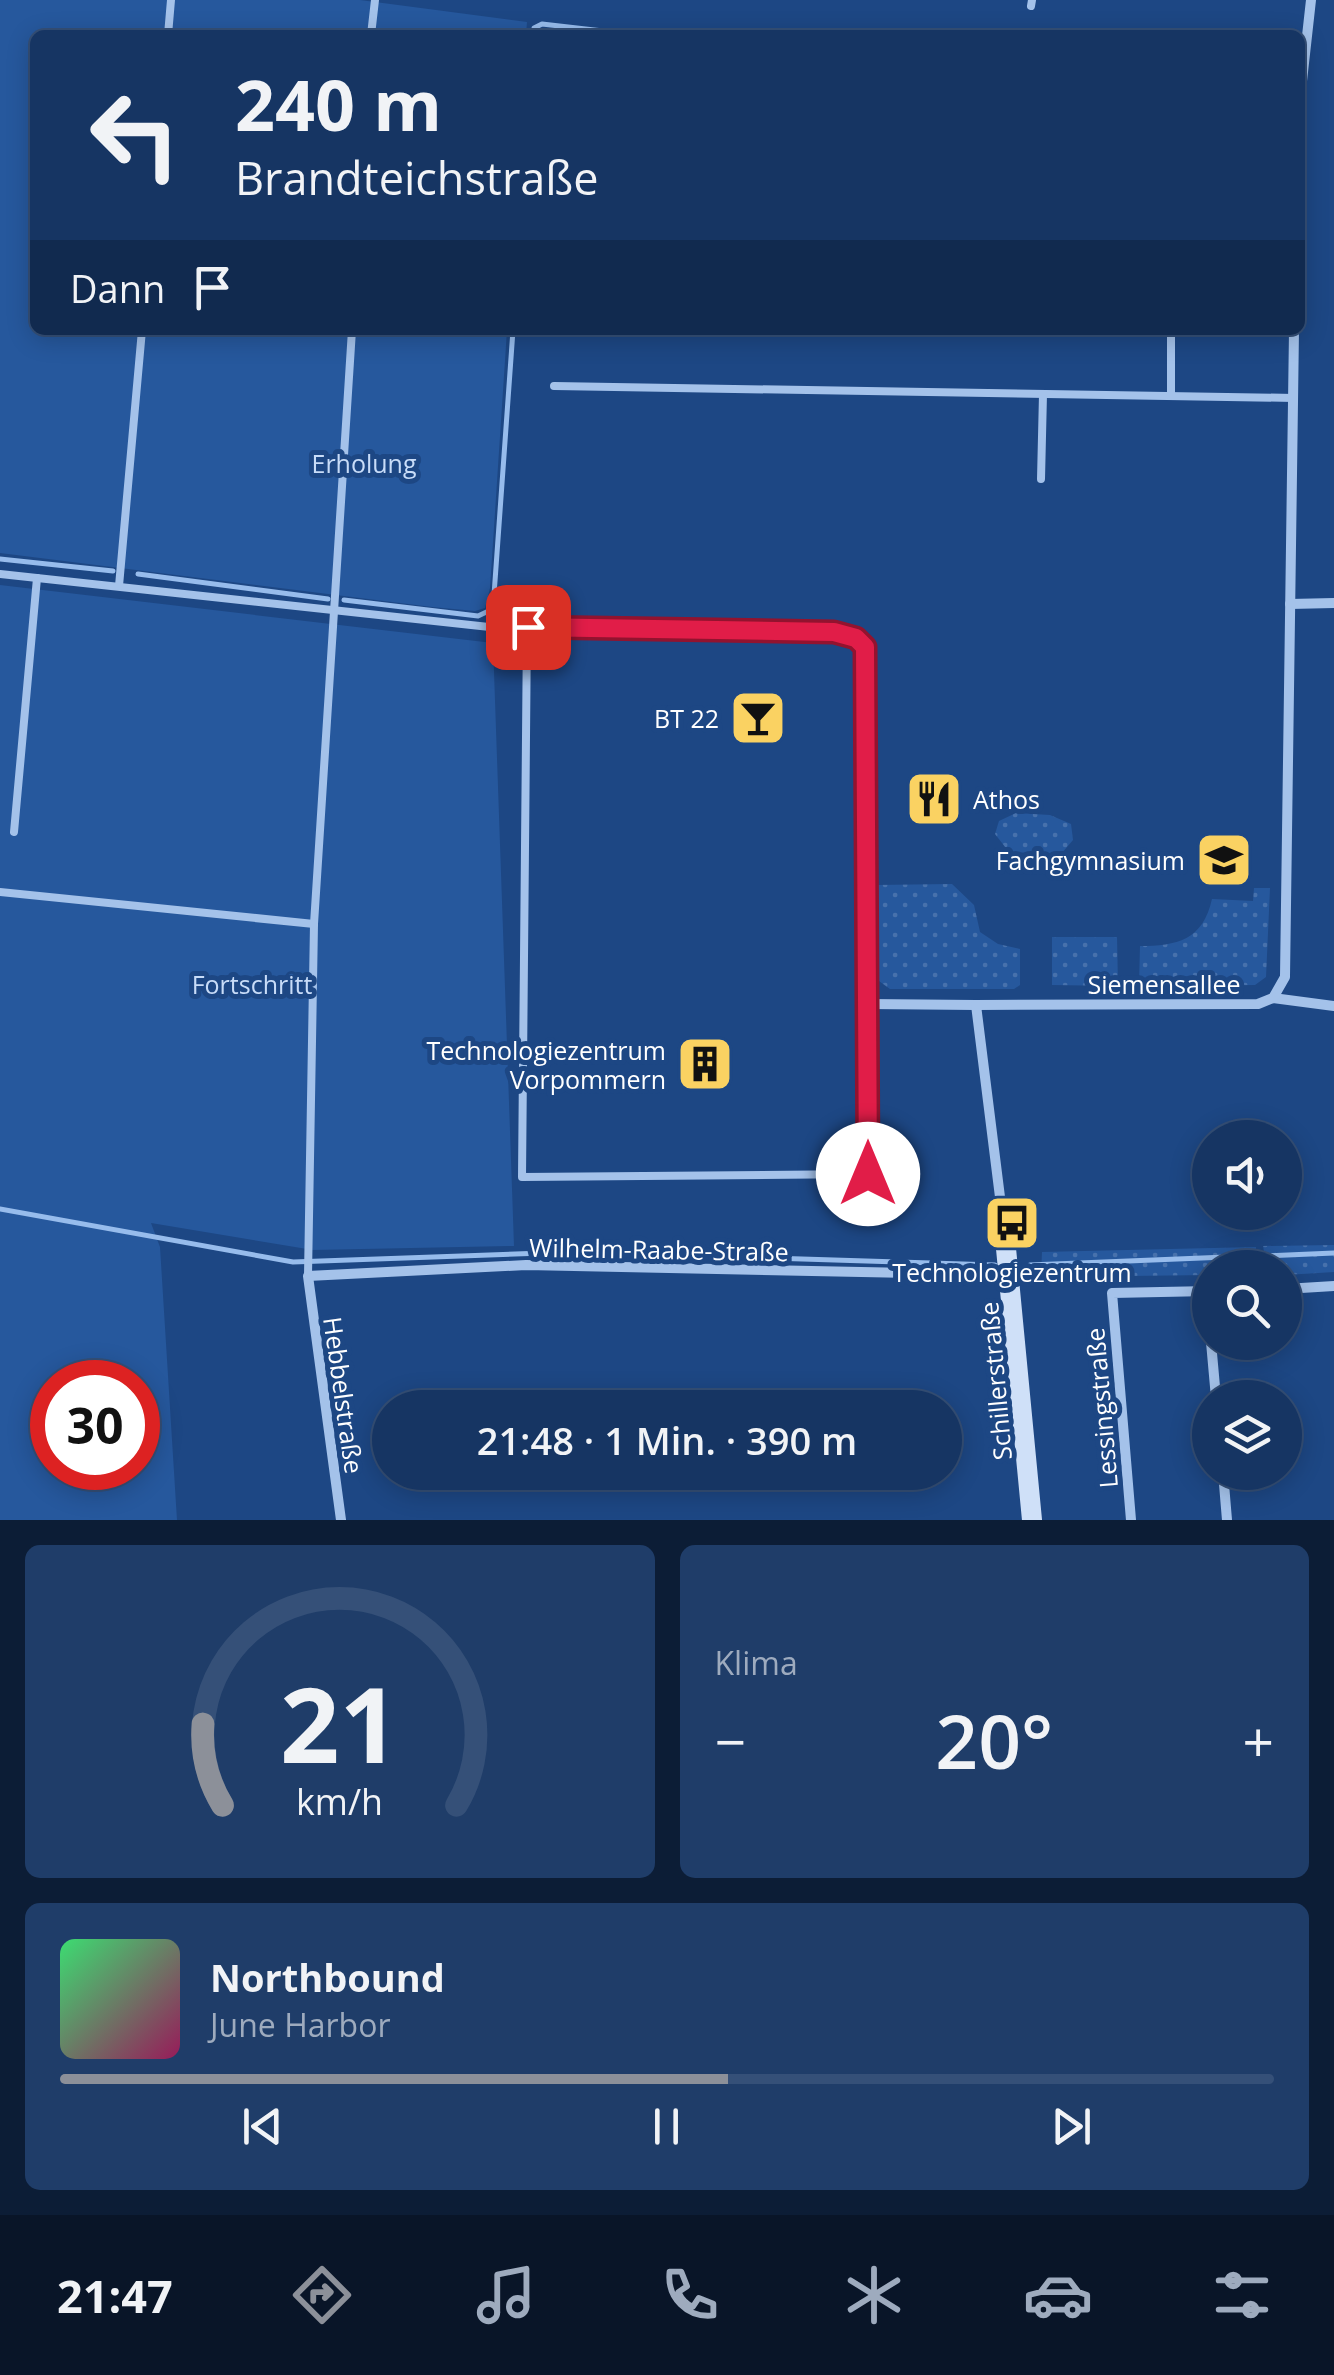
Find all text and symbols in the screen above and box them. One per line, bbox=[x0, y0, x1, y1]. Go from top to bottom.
text: 240 m bbox=[235, 56, 442, 152]
icon: left bbox=[70, 70, 200, 200]
text: Brandteichstraße bbox=[235, 147, 599, 208]
icon: arrive bbox=[185, 260, 240, 315]
text: Dann bbox=[70, 262, 165, 314]
park label: Erholung bbox=[311, 446, 417, 480]
pin bbox=[486, 585, 571, 670]
icon: arrive bbox=[501, 600, 556, 655]
bar icon: BT 22 bbox=[728, 688, 788, 748]
place label: BT 22 bbox=[654, 701, 719, 735]
restaurant icon: Athos bbox=[904, 769, 964, 829]
place label: Athos bbox=[973, 782, 1040, 816]
school or university icon: Fachgymnasium bbox=[1194, 830, 1254, 890]
place label: Fachgymnasium bbox=[996, 843, 1185, 877]
park label: Fortschritt bbox=[192, 967, 312, 1001]
street label: Siemensallee bbox=[1087, 967, 1241, 1001]
place label: Technologiezentrum Vorpommern bbox=[427, 1033, 666, 1096]
building icon: Technologiezentrum Vorpommern bbox=[675, 1034, 735, 1094]
map controls bbox=[1192, 1120, 1302, 1490]
button: sound bbox=[1192, 1120, 1302, 1230]
position arrow bbox=[816, 1122, 920, 1226]
bus stop icon: Technologiezentrum bbox=[982, 1193, 1042, 1253]
street label: Wilhelm-Raabe-Straße bbox=[529, 1230, 789, 1268]
button: search bbox=[1192, 1250, 1302, 1360]
place label: Technologiezentrum bbox=[892, 1255, 1132, 1289]
street label: Schillerstraße bbox=[971, 1300, 1019, 1462]
street label: Hebbelstraße bbox=[316, 1314, 372, 1476]
street label: Lessingstraße bbox=[1077, 1326, 1125, 1490]
speed limit sign: 30 bbox=[30, 1360, 160, 1490]
button: layers bbox=[1192, 1380, 1302, 1490]
text: 21:48 · 1 Min. · 390 m bbox=[477, 1414, 857, 1466]
text: Klima bbox=[715, 1641, 798, 1684]
text: 21 bbox=[280, 1652, 399, 1793]
text: 20° bbox=[935, 1689, 1053, 1791]
text: − bbox=[715, 1703, 746, 1778]
text: + bbox=[1243, 1703, 1274, 1778]
text: km/h bbox=[296, 1777, 383, 1825]
text: Northbound bbox=[210, 1951, 445, 2003]
text: June Harbor bbox=[210, 2003, 390, 2046]
icon: previous bbox=[235, 2099, 290, 2154]
icon: pause bbox=[639, 2099, 694, 2154]
icon: next bbox=[1044, 2099, 1099, 2154]
icon: directions bbox=[287, 2260, 357, 2330]
icon: music bbox=[471, 2260, 541, 2330]
icon: phone bbox=[655, 2260, 725, 2330]
icon: climate bbox=[839, 2260, 909, 2330]
icon: car bbox=[1023, 2260, 1093, 2330]
icon: filters bbox=[1207, 2260, 1277, 2330]
text: 21:47 bbox=[57, 2265, 173, 2326]

